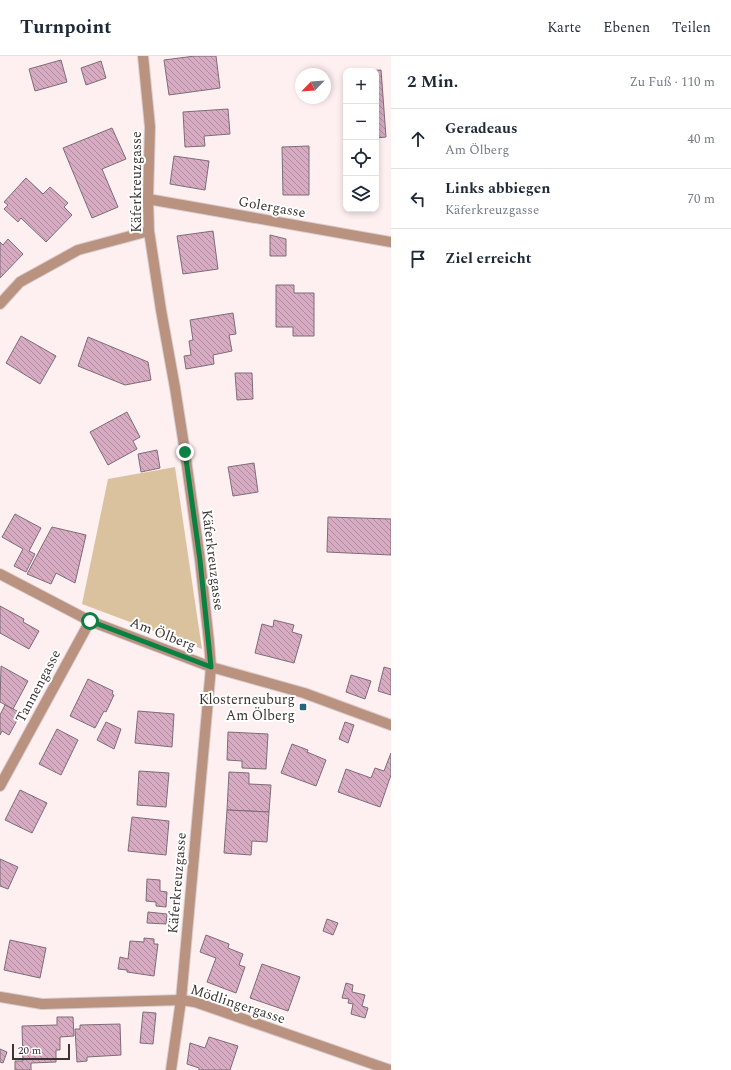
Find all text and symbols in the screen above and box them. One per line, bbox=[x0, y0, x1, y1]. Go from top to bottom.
text: Turnpoint bbox=[20, 13, 112, 42]
text: Karte bbox=[547, 17, 581, 38]
text: Ebenen bbox=[603, 17, 650, 38]
text: Teilen bbox=[672, 17, 711, 38]
north arrow bbox=[295, 68, 331, 104]
map controls bbox=[343, 68, 379, 212]
button: + bbox=[343, 68, 379, 104]
text: 2 Min. bbox=[407, 69, 458, 95]
text: Zu Fuß · 110 m bbox=[629, 72, 715, 92]
button: − bbox=[343, 104, 379, 140]
text: Geradeaus bbox=[445, 117, 517, 140]
icon: ahead bbox=[407, 128, 429, 150]
text: 40 m bbox=[688, 129, 715, 149]
street label: Käferkreuzgasse bbox=[126, 131, 147, 233]
button: locate bbox=[343, 140, 379, 176]
text: Am Ölberg bbox=[445, 140, 509, 160]
button: layers bbox=[343, 176, 379, 212]
text: Links abbiegen bbox=[445, 177, 550, 200]
icon: left bbox=[407, 188, 429, 210]
text: 70 m bbox=[688, 189, 715, 209]
street label: Golergasse bbox=[237, 191, 307, 223]
text: Käferkreuzgasse bbox=[445, 200, 539, 220]
text: Ziel erreicht bbox=[445, 247, 531, 270]
icon: arrive bbox=[407, 248, 429, 270]
route end bbox=[176, 443, 194, 461]
street label: Käferkreuzgasse bbox=[196, 508, 230, 612]
route start bbox=[81, 612, 99, 630]
street label: Am Ölberg bbox=[127, 612, 199, 656]
street label: Tannengasse bbox=[10, 646, 66, 726]
place label: Klosterneuburg Am Ölberg bbox=[199, 689, 295, 726]
marker: Klosterneuburg Am Ölberg bbox=[298, 702, 308, 712]
street label: Käferkreuzgasse bbox=[162, 831, 192, 934]
street label: Mödlingergasse bbox=[188, 979, 288, 1029]
scale bar bbox=[12, 1042, 70, 1061]
text: 20 m bbox=[18, 1042, 41, 1059]

